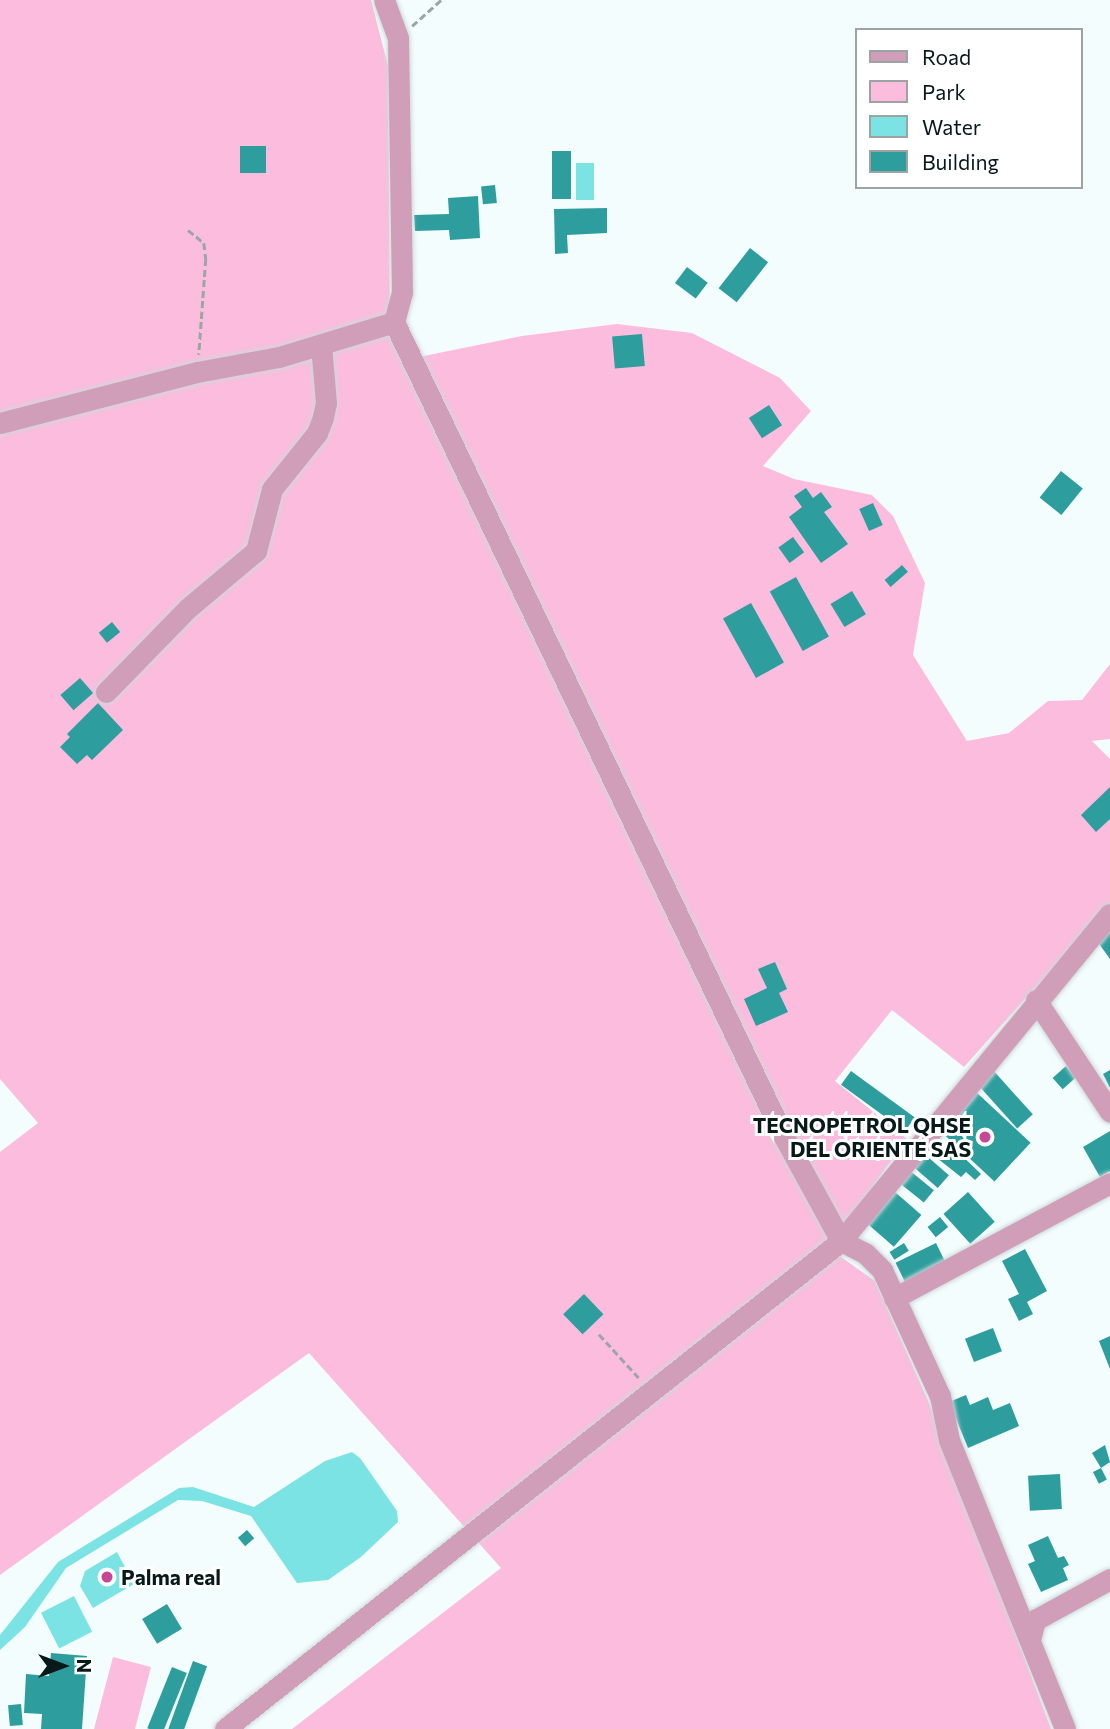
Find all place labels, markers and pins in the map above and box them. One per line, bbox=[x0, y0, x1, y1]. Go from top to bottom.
place label: TECNOPETROL QHSE DEL ORIENTE SAS bbox=[753, 1112, 971, 1162]
marker: TECNOPETROL QHSE DEL ORIENTE SAS bbox=[977, 1129, 993, 1145]
place label: Palma real bbox=[121, 1564, 221, 1590]
marker: Palma real bbox=[99, 1569, 115, 1585]

